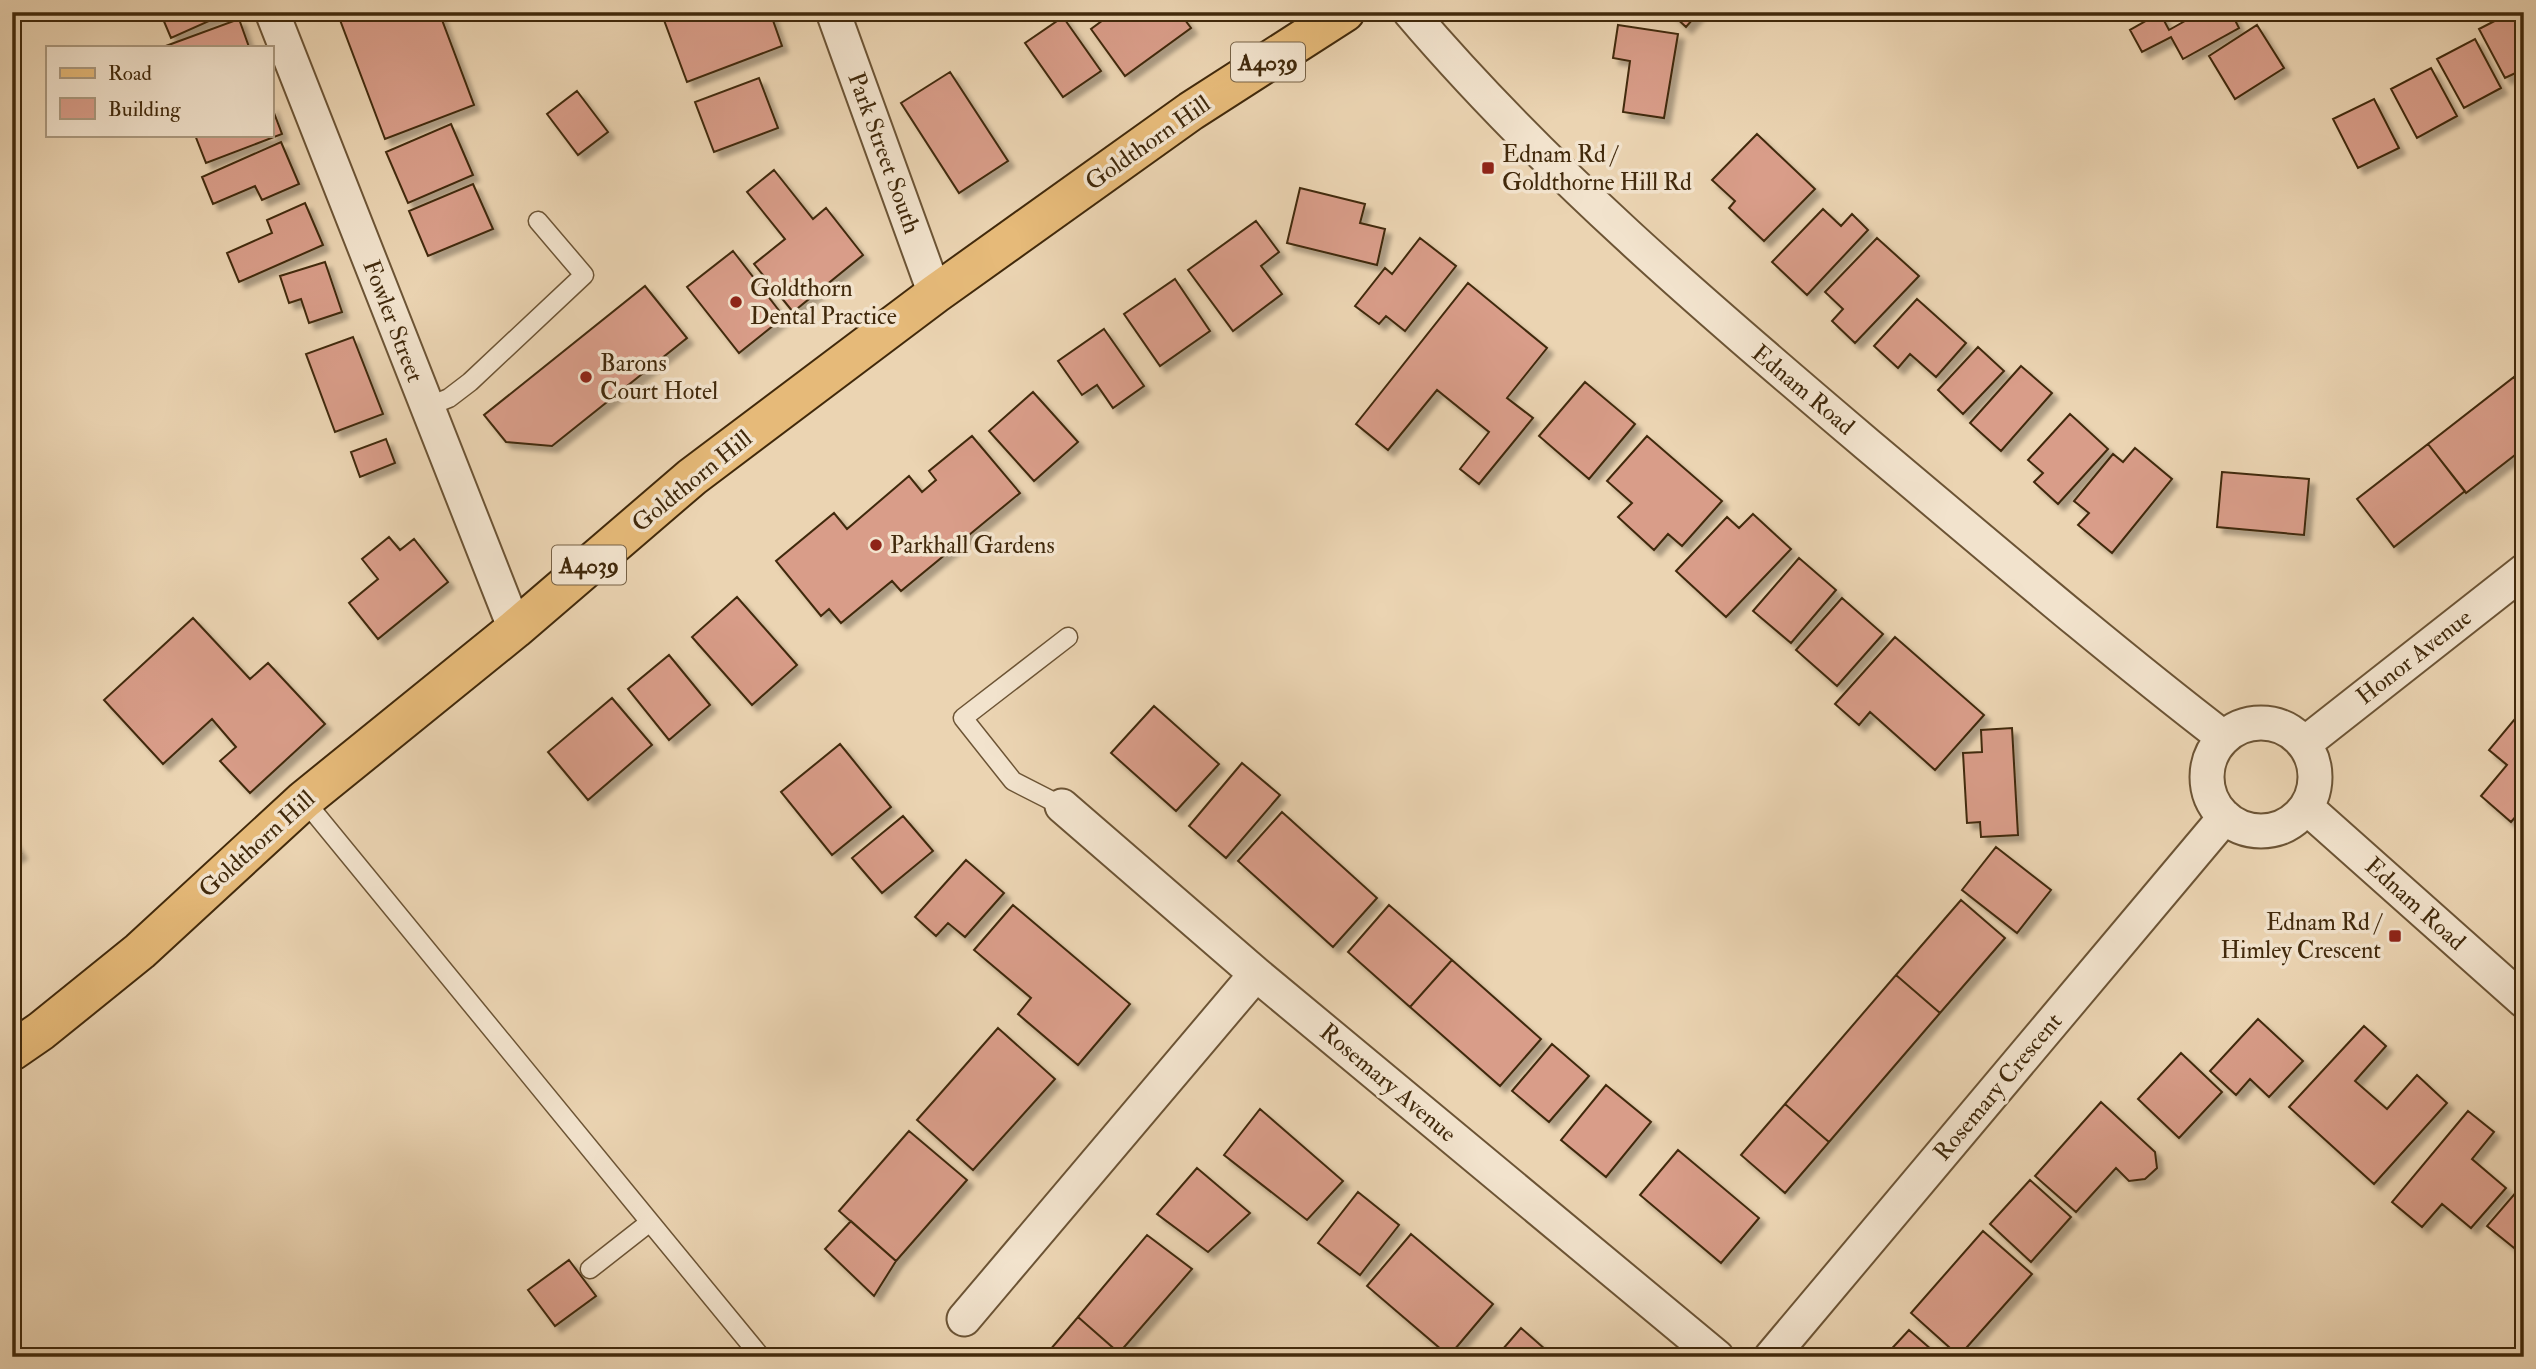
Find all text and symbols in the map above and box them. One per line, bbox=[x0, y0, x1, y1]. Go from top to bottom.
road number: A4039 bbox=[1231, 43, 1305, 82]
legend bbox=[46, 46, 273, 136]
text: Road bbox=[108, 60, 153, 87]
street label: Park Street South bbox=[840, 68, 928, 238]
street label: Goldthorn Hill bbox=[1079, 88, 1217, 198]
text: Building bbox=[108, 96, 181, 123]
place label: Ednam Rd / Goldthorne Hill Rd bbox=[1502, 139, 1692, 198]
marker: Ednam Rd / Goldthorne Hill Rd bbox=[1480, 160, 1496, 176]
street label: Fowler Street bbox=[356, 255, 431, 387]
place label: Goldthorn Dental Practice bbox=[750, 273, 897, 332]
marker: Goldthorn Dental Practice bbox=[728, 294, 744, 310]
street label: Ednam Road bbox=[1745, 338, 1861, 442]
place label: Barons Court Hotel bbox=[600, 348, 718, 407]
marker: Barons Court Hotel bbox=[578, 369, 594, 385]
street label: Goldthorn Hill bbox=[626, 423, 758, 539]
place label: Parkhall Gardens bbox=[890, 530, 1055, 561]
marker: Parkhall Gardens bbox=[868, 537, 884, 553]
road number: A4039 bbox=[552, 545, 626, 584]
street label: Honor Avenue bbox=[2350, 602, 2478, 712]
street label: Goldthorn Hill bbox=[192, 784, 322, 904]
street label: Ednam Road bbox=[2358, 851, 2472, 958]
place label: Ednam Rd / Himley Crescent bbox=[2220, 907, 2384, 966]
marker: Ednam Rd / Himley Crescent bbox=[2387, 928, 2403, 944]
street label: Rosemary Crescent bbox=[1927, 1006, 2069, 1167]
street label: Rosemary Avenue bbox=[1313, 1017, 1463, 1149]

